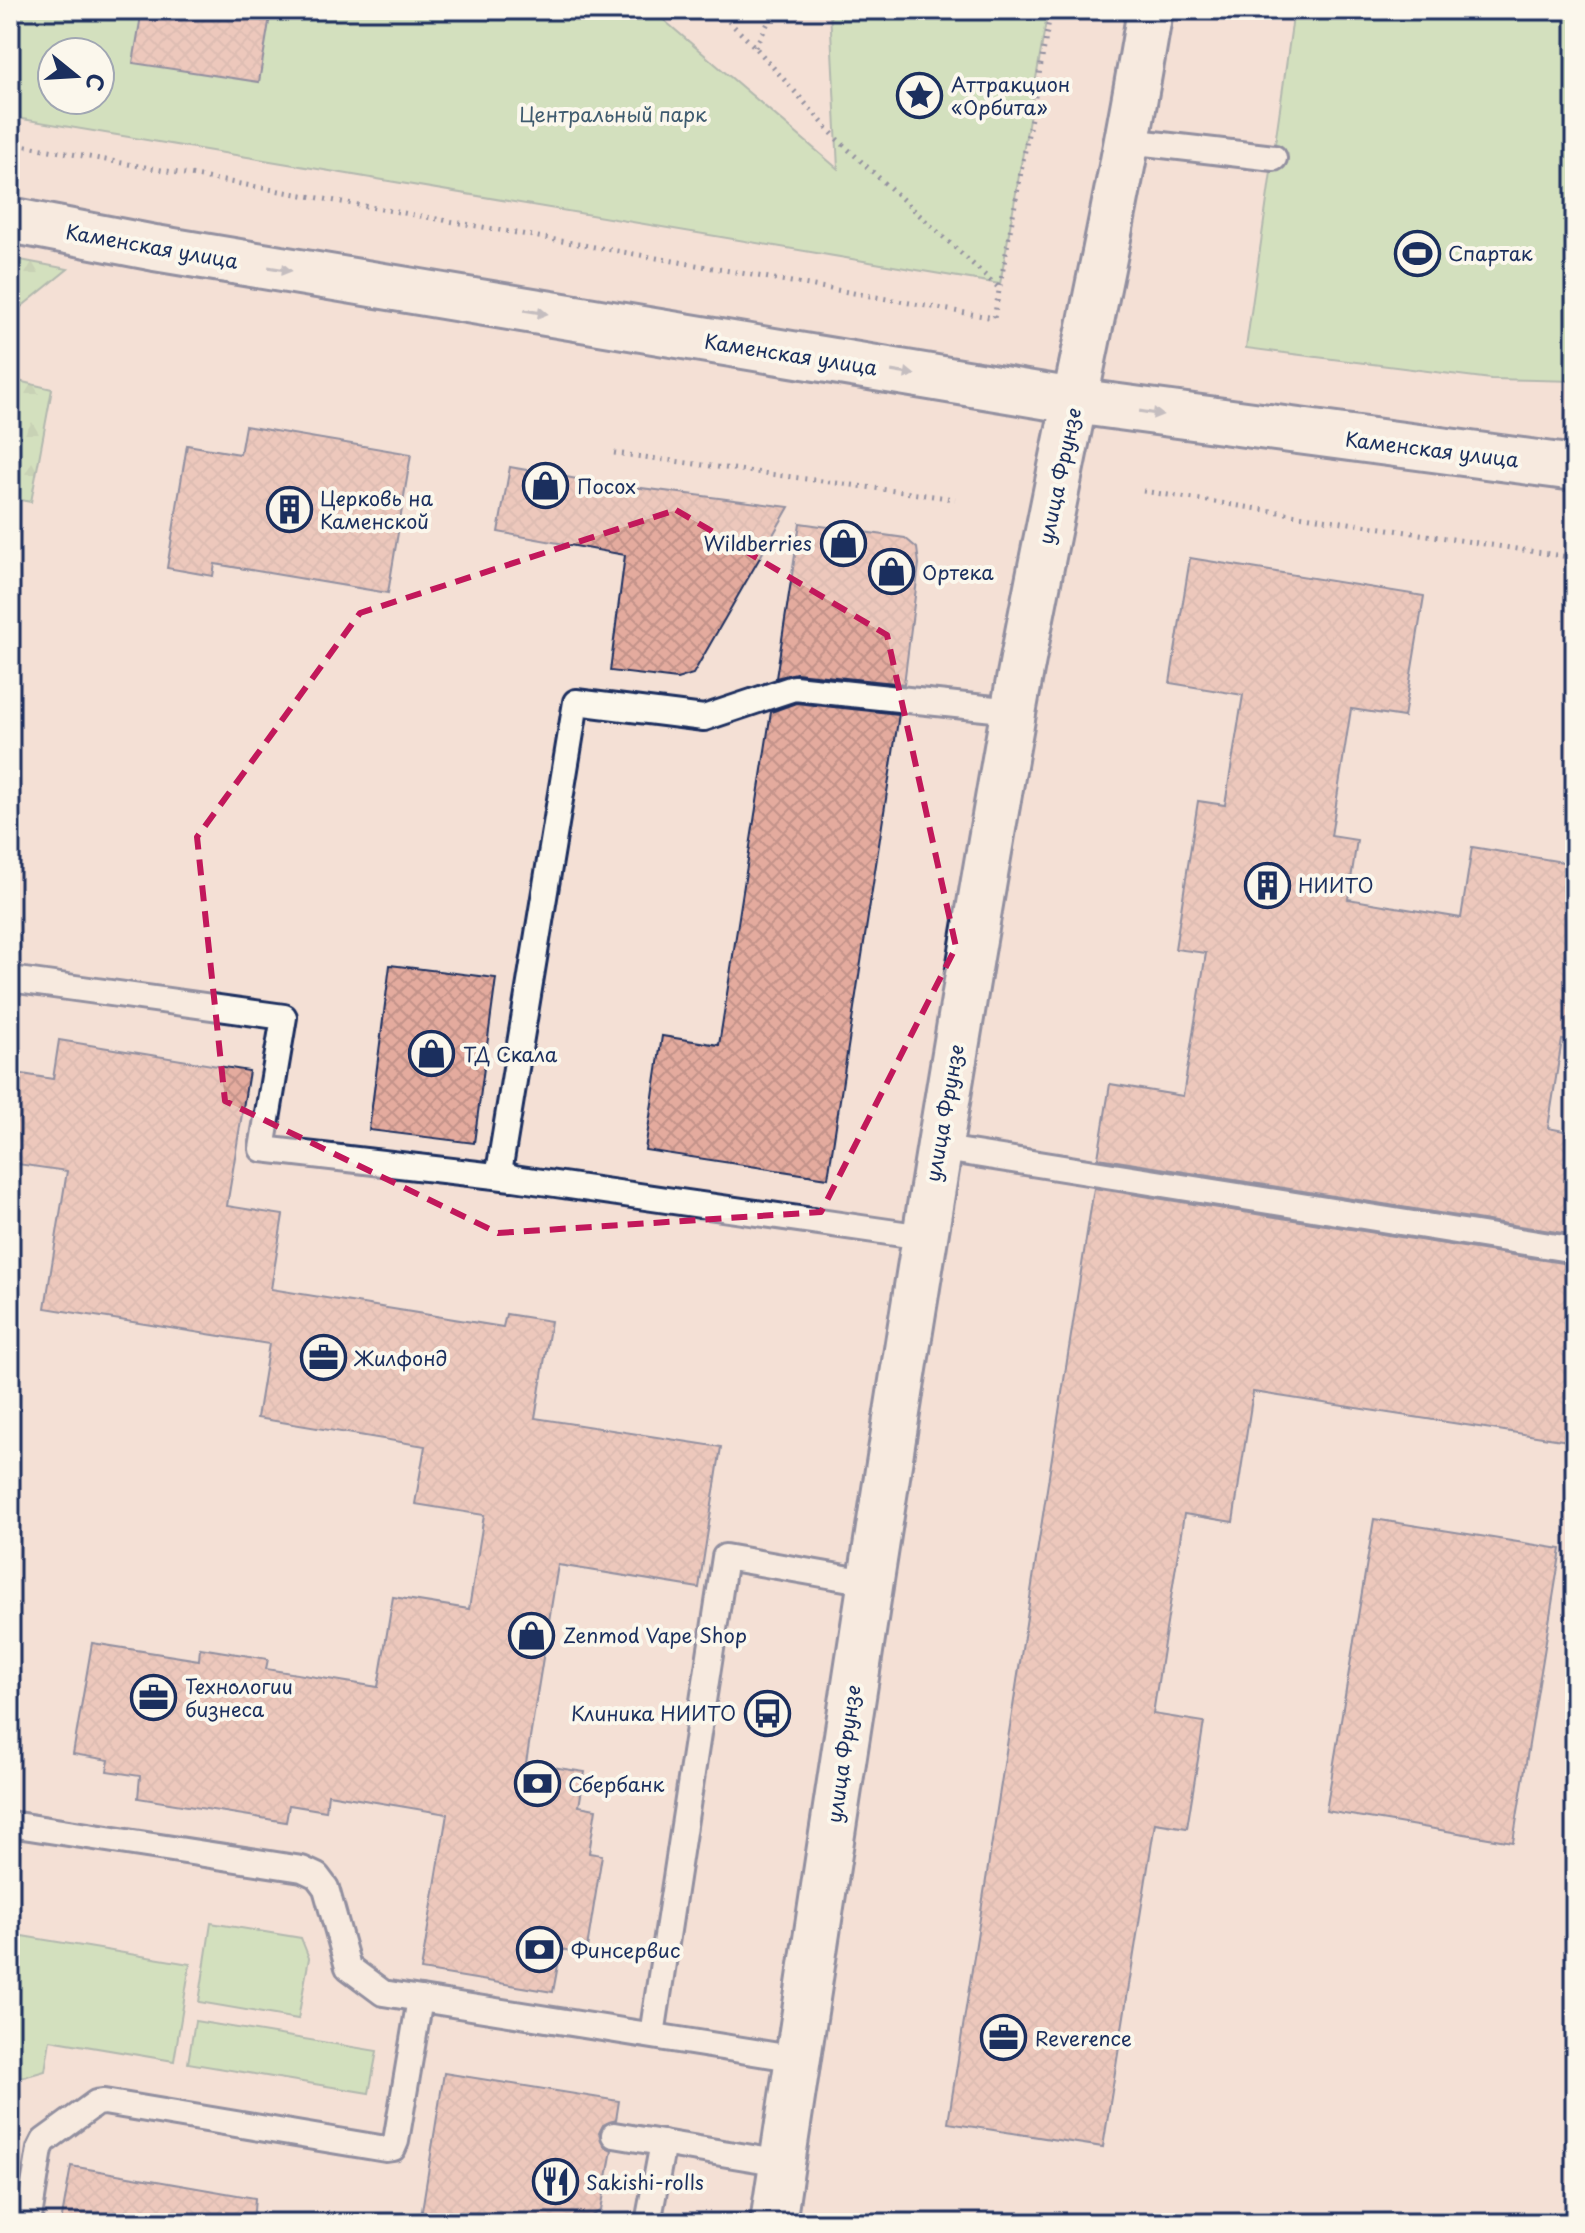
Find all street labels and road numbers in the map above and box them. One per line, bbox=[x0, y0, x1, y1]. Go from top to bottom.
street label: Каменская улица bbox=[63, 216, 241, 276]
street label: Каменская улица bbox=[702, 326, 880, 383]
street label: улица Фрунзе bbox=[1030, 405, 1088, 547]
street label: Каменская улица bbox=[1344, 423, 1521, 475]
street label: улица Фрунзе bbox=[917, 1042, 971, 1184]
street label: улица Фрунзе bbox=[818, 1683, 868, 1825]

